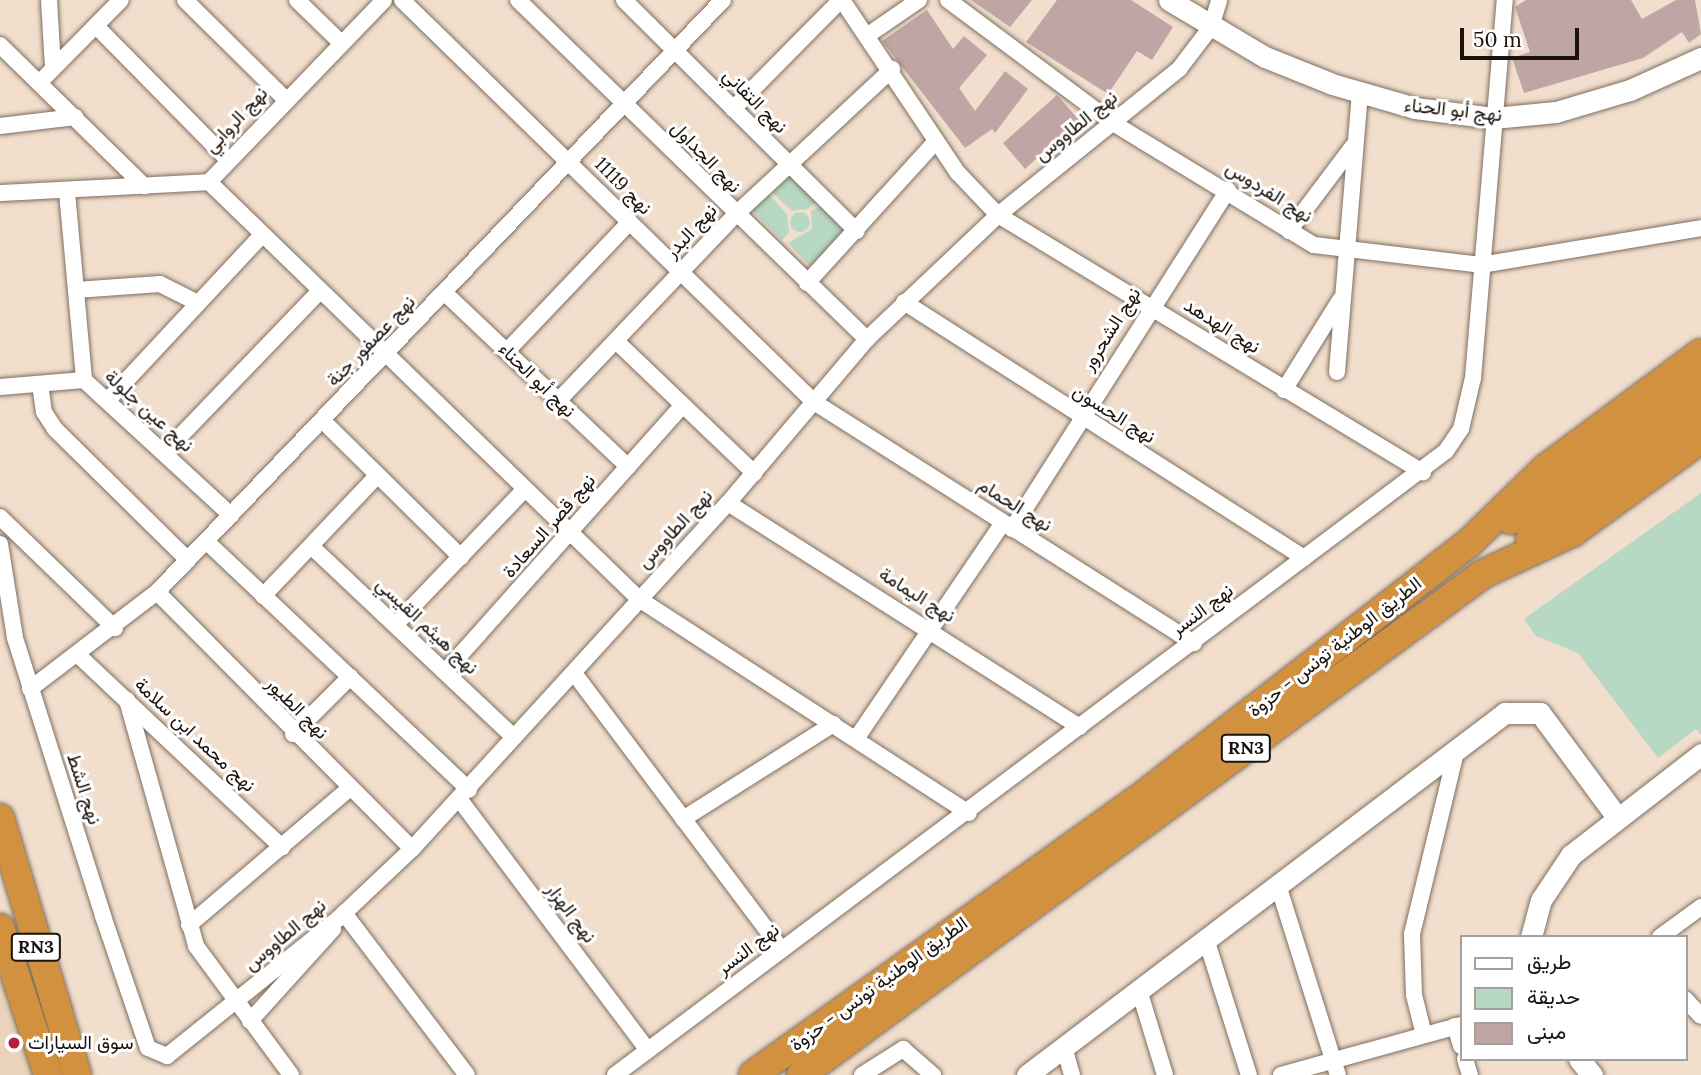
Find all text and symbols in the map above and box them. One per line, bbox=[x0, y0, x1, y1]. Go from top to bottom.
scale bar bbox=[1463, 14, 1582, 58]
text: 50 m bbox=[1473, 26, 1522, 53]
street label: نهج التفاني bbox=[718, 64, 792, 138]
street label: نهج الروابي bbox=[200, 82, 272, 158]
street label: نهج الطاووس bbox=[1030, 86, 1122, 166]
street label: نهج أبو الحناء bbox=[1403, 94, 1503, 126]
street label: نهج الجداول bbox=[666, 116, 746, 198]
street label: نهج 11119 bbox=[590, 153, 656, 219]
street label: نهج الفردوس bbox=[1221, 156, 1317, 228]
street label: نهج البدر bbox=[660, 199, 722, 263]
street label: نهج الشحرور bbox=[1076, 283, 1146, 375]
street label: نهج عصفور جنة bbox=[322, 291, 420, 391]
street label: نهج الهدهد bbox=[1180, 294, 1264, 358]
street label: نهج أبو الحناء bbox=[494, 338, 580, 422]
street label: نهج عين جلولة bbox=[100, 365, 198, 457]
street label: نهج الحسون bbox=[1068, 380, 1160, 448]
street label: نهج قصر السعادة bbox=[498, 469, 600, 583]
street label: نهج الحمام bbox=[974, 473, 1056, 537]
street label: نهج الطاووس bbox=[633, 485, 717, 573]
street label: نهج اليمامة bbox=[875, 563, 959, 627]
street label: الطريق الوطنية تونس - حزوة bbox=[1244, 572, 1426, 722]
street label: نهج هيثم القيسي bbox=[371, 573, 483, 679]
street label: نهج النسر bbox=[1166, 579, 1238, 641]
street label: نهج الطيور bbox=[261, 672, 333, 744]
street label: نهج محمد ابن سلامة bbox=[130, 673, 260, 797]
road number: RN3 bbox=[1220, 734, 1272, 762]
street label: نهج الشط bbox=[62, 751, 106, 827]
street label: نهج الهزار bbox=[541, 878, 601, 948]
street label: نهج الطاووس bbox=[239, 894, 331, 976]
street label: الطريق الوطنية تونس - حزوة bbox=[786, 912, 972, 1056]
street label: نهج النسر bbox=[712, 918, 784, 980]
road number: RN3 bbox=[10, 932, 62, 962]
legend bbox=[1460, 935, 1687, 1061]
text: طريق bbox=[1527, 948, 1572, 975]
text: حديقة bbox=[1527, 983, 1580, 1010]
text: مبنى bbox=[1527, 1018, 1566, 1045]
place label: سوق السيارات bbox=[28, 1032, 134, 1054]
marker: سوق السيارات bbox=[6, 1035, 22, 1051]

